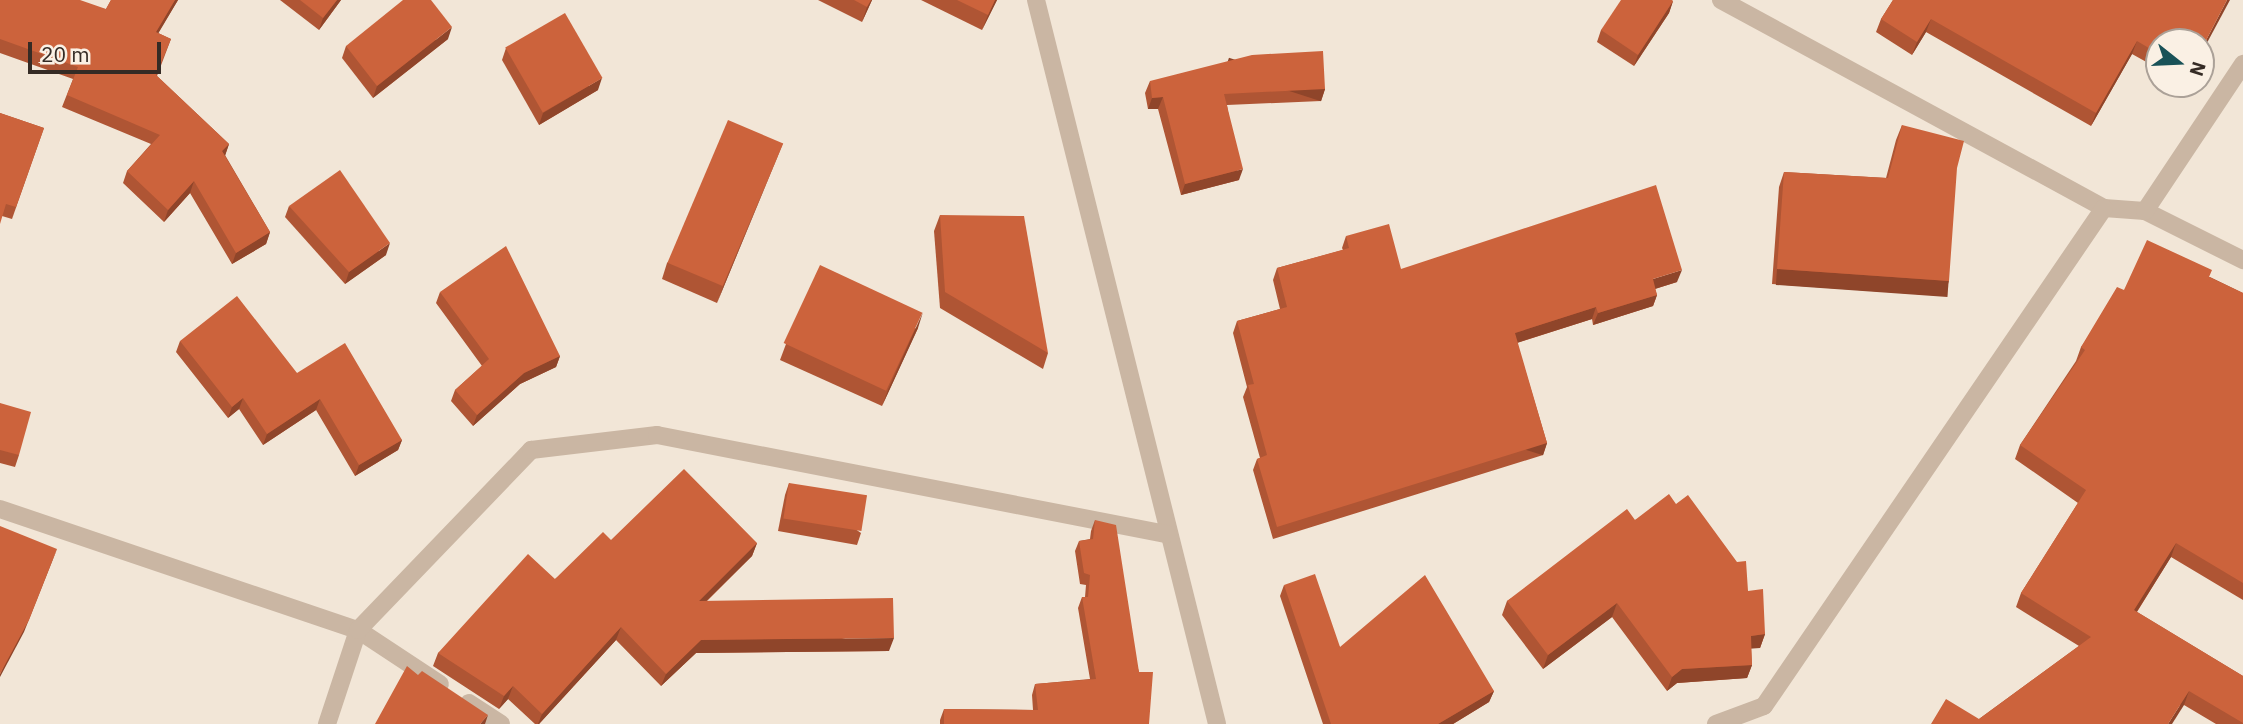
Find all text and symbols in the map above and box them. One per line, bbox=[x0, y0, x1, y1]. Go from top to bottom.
scale bar bbox=[32, 28, 164, 72]
north arrow bbox=[2145, 28, 2215, 98]
text: 20 m bbox=[41, 40, 90, 68]
text: N bbox=[2185, 59, 2212, 79]

